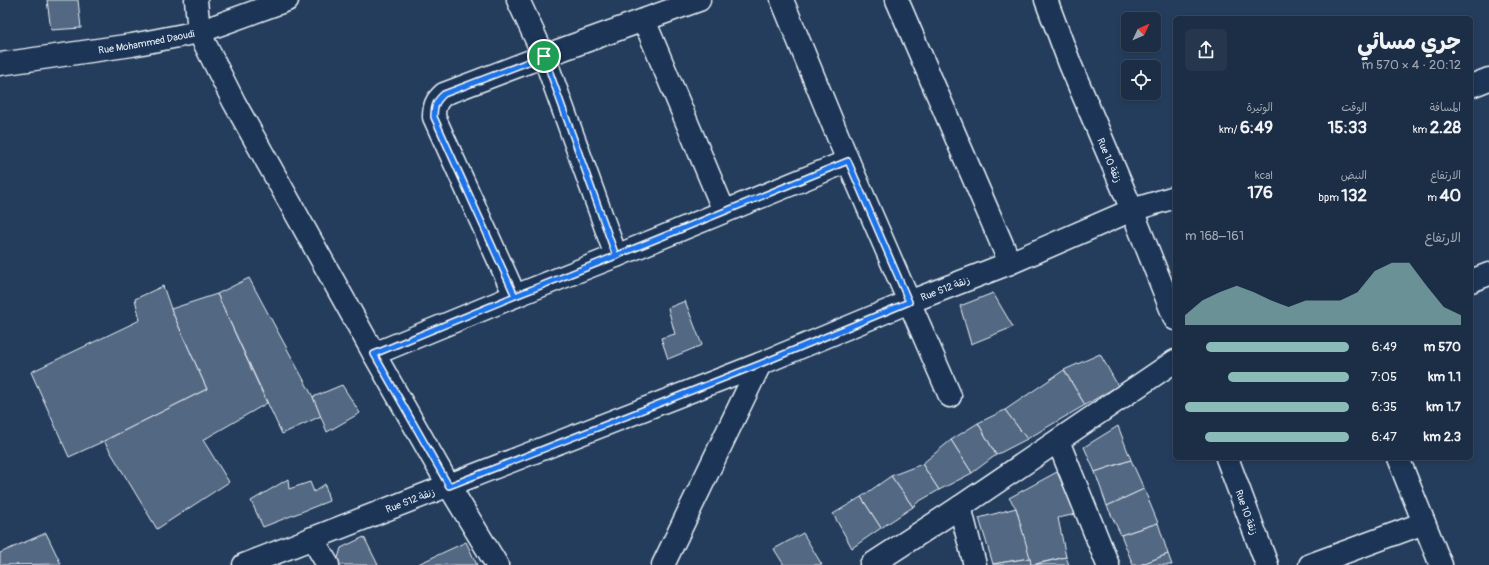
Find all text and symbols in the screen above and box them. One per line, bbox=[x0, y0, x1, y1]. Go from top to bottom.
north arrow bbox=[1121, 12, 1161, 52]
map controls bbox=[1121, 12, 1161, 100]
street label: Rue Mohammed Daoudi bbox=[97, 28, 196, 57]
text: جري مسائي bbox=[1357, 28, 1461, 56]
button: share bbox=[1185, 29, 1227, 71]
pin bbox=[527, 39, 561, 73]
icon: arrive bbox=[533, 45, 555, 67]
text: 20:12 · 4 × 570 m bbox=[1362, 57, 1461, 73]
button: locate bbox=[1121, 60, 1161, 100]
text: الوتيرة bbox=[1246, 101, 1273, 114]
text: الوقت bbox=[1341, 101, 1367, 114]
text: المسافة bbox=[1430, 101, 1461, 114]
text: 6:49 bbox=[1240, 117, 1273, 138]
text: 15:33 bbox=[1328, 117, 1367, 138]
text: 2.28 bbox=[1430, 117, 1461, 138]
text: /km bbox=[1219, 123, 1240, 136]
text: km bbox=[1413, 123, 1430, 136]
street label: Rue 10 زنقة bbox=[1094, 136, 1124, 185]
text: kcal bbox=[1255, 169, 1273, 182]
text: النبض bbox=[1341, 169, 1367, 182]
text: الارتفاع bbox=[1430, 169, 1461, 182]
text: 176 bbox=[1247, 182, 1273, 203]
text: 132 bbox=[1341, 185, 1367, 206]
text: 40 bbox=[1440, 185, 1461, 206]
text: bpm bbox=[1319, 191, 1341, 204]
text: m bbox=[1427, 191, 1440, 204]
text: 161–168 m bbox=[1185, 228, 1244, 244]
text: الارتفاع bbox=[1425, 230, 1461, 246]
street label: Rue S12 زنقة bbox=[919, 274, 972, 304]
text: 6:49 bbox=[1372, 339, 1397, 355]
text: 570 m bbox=[1424, 339, 1461, 355]
text: 7:05 bbox=[1371, 369, 1397, 385]
text: 1.1 km bbox=[1428, 369, 1461, 385]
text: 6:35 bbox=[1372, 399, 1397, 415]
text: 1.7 km bbox=[1426, 399, 1461, 415]
text: 6:47 bbox=[1372, 429, 1397, 445]
text: 2.3 km bbox=[1424, 429, 1461, 445]
street label: Rue S12 زنقة bbox=[384, 486, 437, 516]
street label: Rue 10 زنقة bbox=[1232, 488, 1260, 537]

